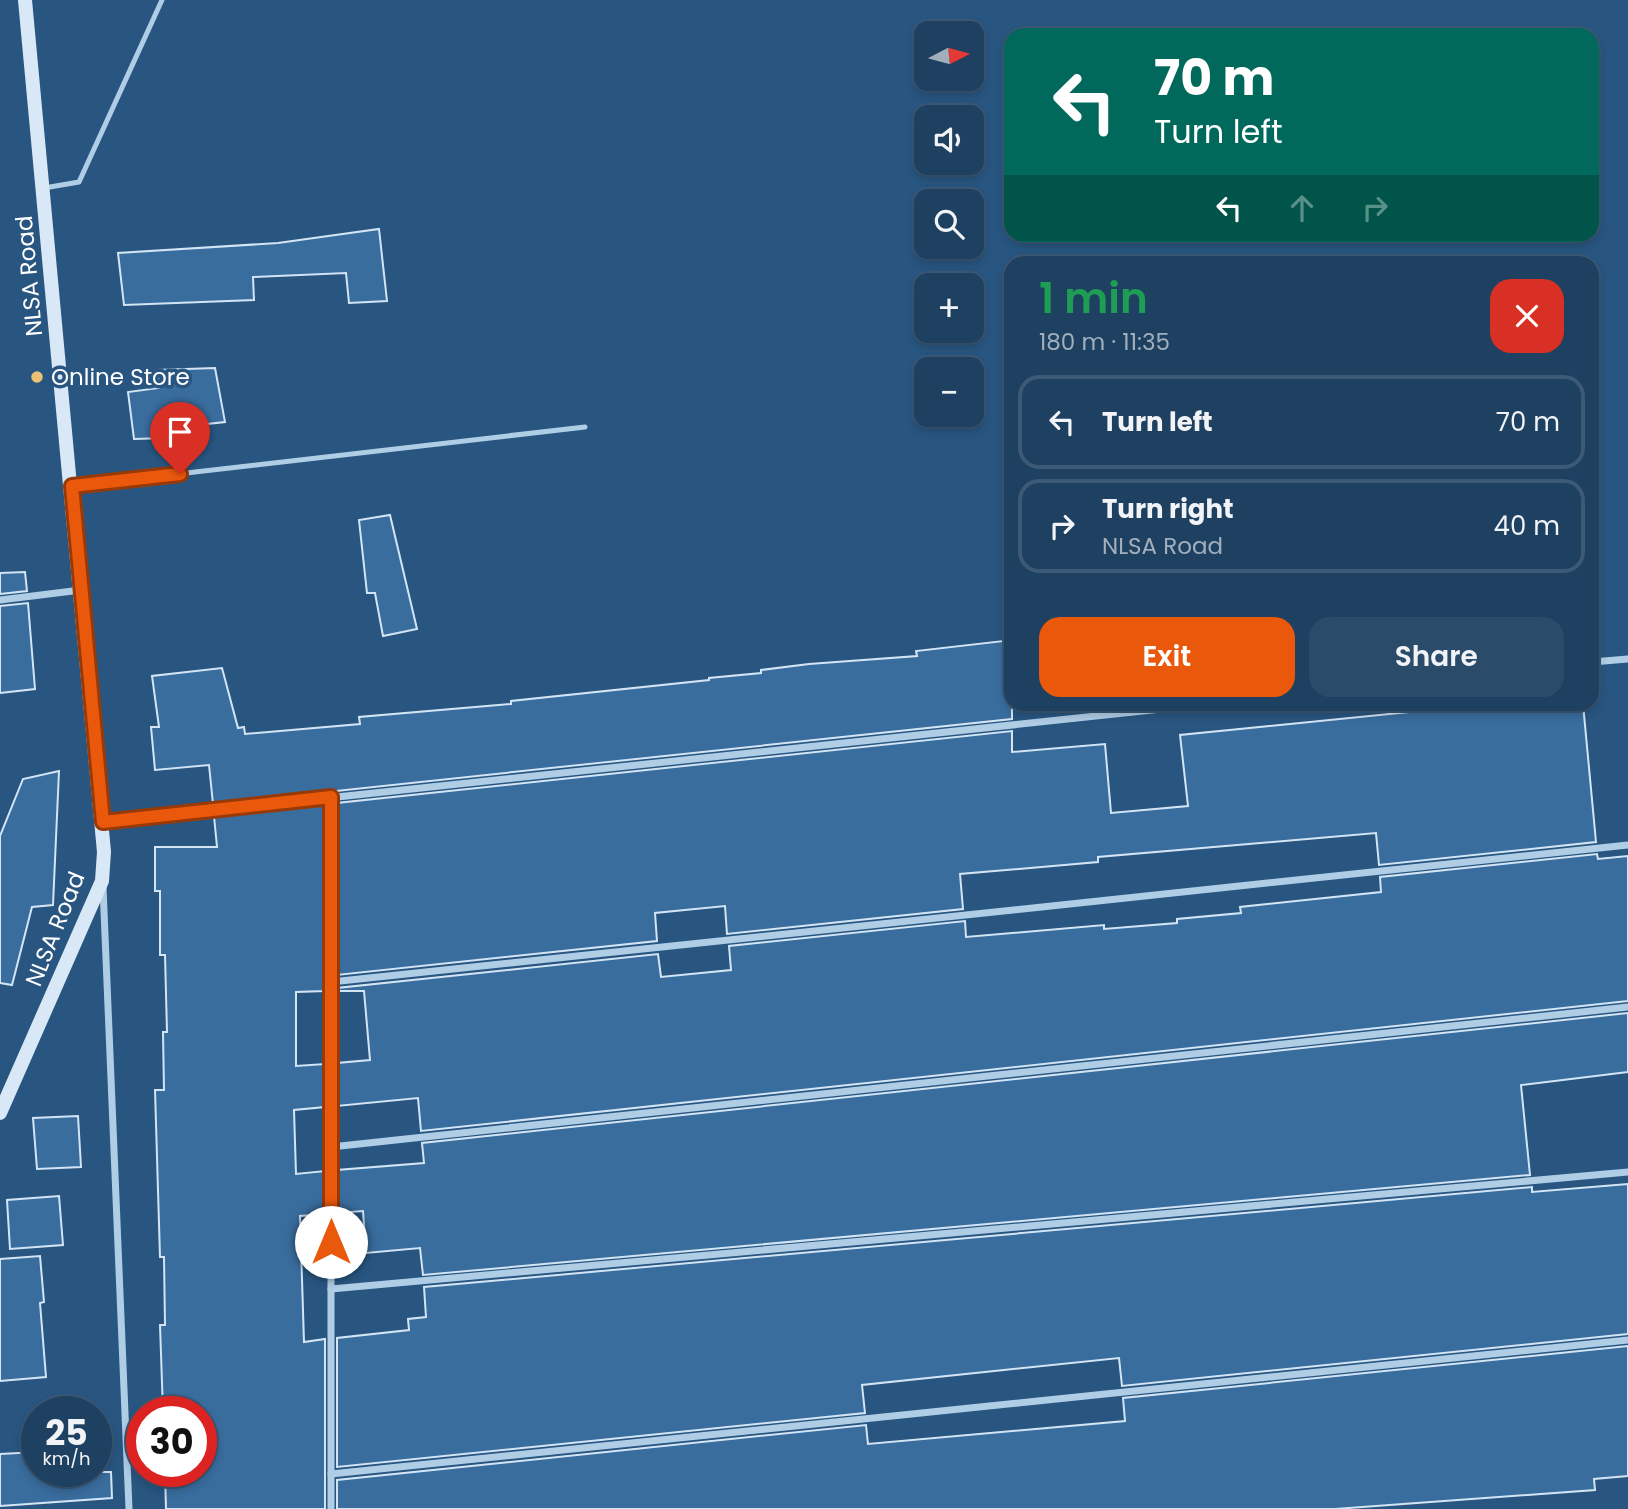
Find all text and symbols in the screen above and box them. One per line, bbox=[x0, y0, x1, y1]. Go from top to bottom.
north arrow bbox=[914, 21, 984, 91]
map controls bbox=[914, 21, 984, 427]
text: 70 m bbox=[1154, 44, 1274, 112]
icon: left bbox=[1039, 56, 1130, 147]
button: sound bbox=[914, 105, 984, 175]
text: Turn left bbox=[1154, 109, 1283, 154]
button: search bbox=[914, 189, 984, 259]
icon: left bbox=[1210, 189, 1248, 227]
icon: ahead bbox=[1283, 189, 1321, 227]
icon: right bbox=[1356, 189, 1394, 227]
street label: NLSA Road bbox=[8, 214, 50, 338]
text: 1 min bbox=[1039, 269, 1148, 328]
button: + bbox=[914, 273, 984, 343]
button: close bbox=[1490, 279, 1564, 353]
text: 180 m · 11:35 bbox=[1039, 326, 1170, 358]
button: − bbox=[914, 357, 984, 427]
place label: Online Store bbox=[51, 361, 190, 393]
marker: Online Store bbox=[29, 369, 45, 385]
pin bbox=[150, 402, 210, 474]
icon: left bbox=[1043, 403, 1081, 441]
text: Turn left bbox=[1102, 404, 1213, 440]
text: 70 m bbox=[1496, 404, 1560, 440]
icon: arrive bbox=[161, 413, 199, 451]
text: Turn right bbox=[1102, 491, 1234, 527]
icon: right bbox=[1043, 507, 1081, 545]
text: 40 m bbox=[1494, 508, 1560, 544]
text: NLSA Road bbox=[1102, 530, 1223, 562]
button: Exit bbox=[1039, 617, 1295, 697]
button: Share bbox=[1309, 617, 1564, 697]
street label: NLSA Road bbox=[17, 867, 93, 991]
position arrow bbox=[294, 1205, 368, 1279]
speed limit sign: 30 bbox=[126, 1396, 217, 1487]
text: 25 bbox=[45, 1408, 88, 1457]
text: km/h bbox=[43, 1446, 90, 1471]

